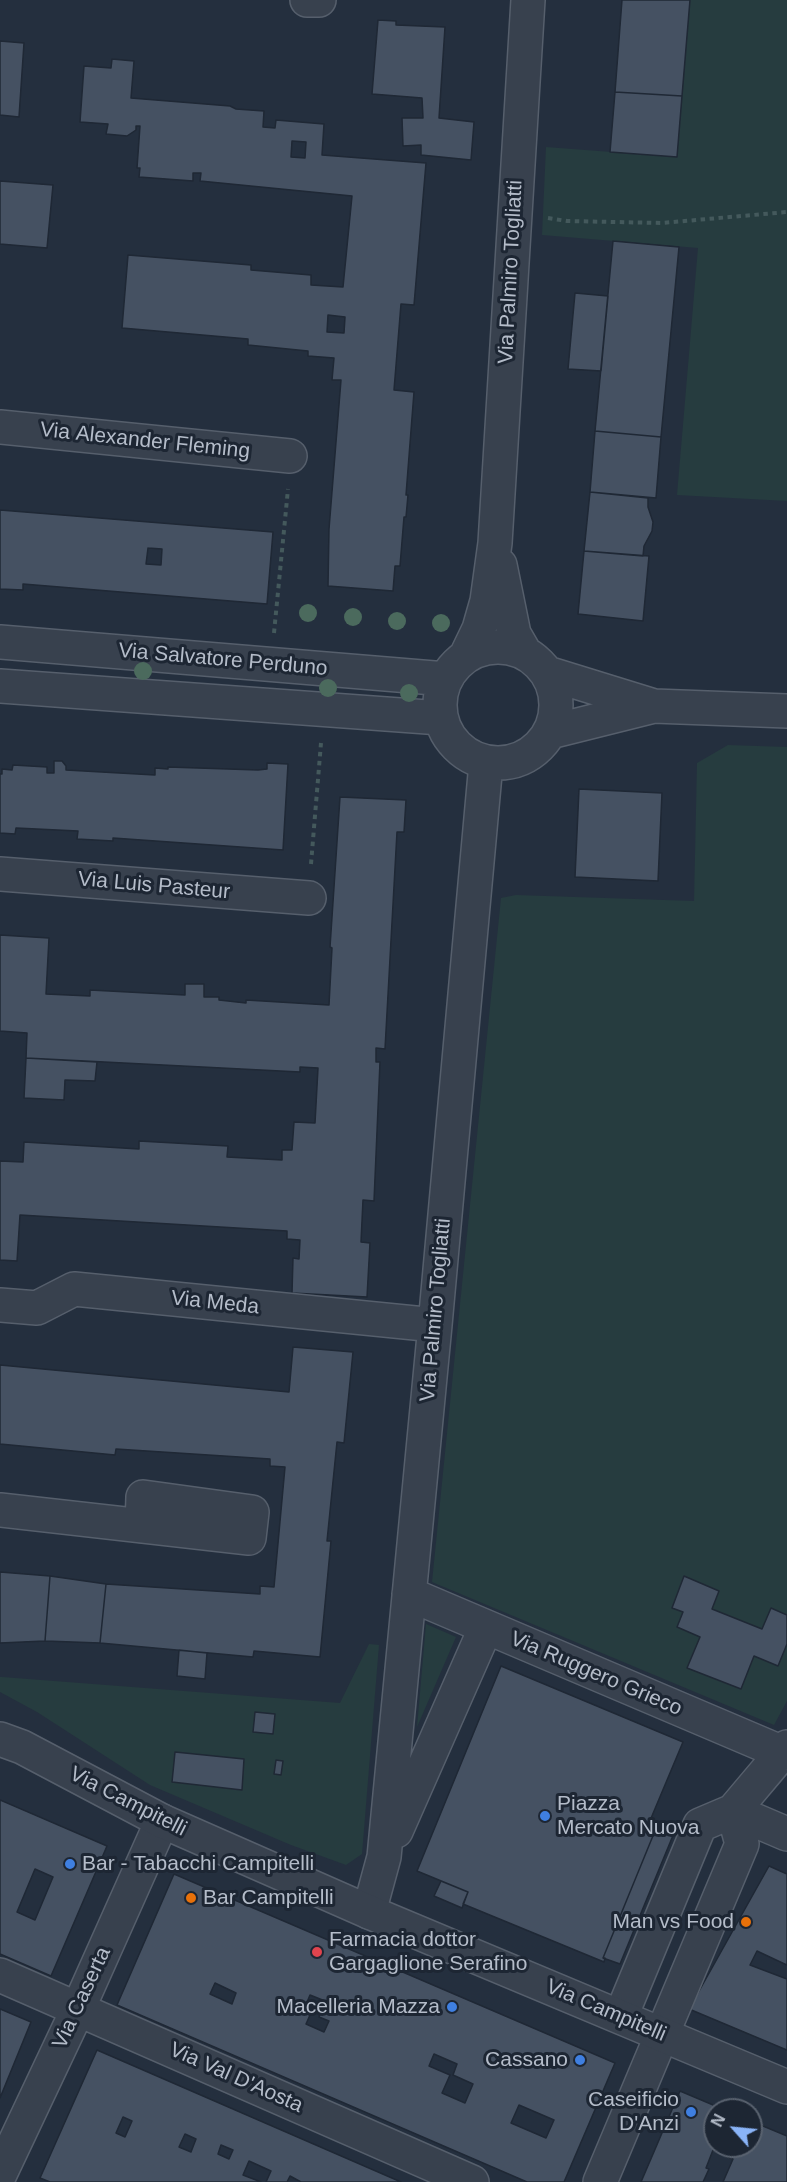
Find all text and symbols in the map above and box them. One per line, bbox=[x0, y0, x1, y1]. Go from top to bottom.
street label: Via Palmiro Togliatti bbox=[494, 179, 528, 365]
street label: Via Alexander Fleming bbox=[39, 417, 251, 465]
street label: Via Salvatore Perduno bbox=[117, 638, 329, 682]
street label: Via Luis Pasteur bbox=[77, 867, 231, 905]
street label: Via Palmiro Togliatti bbox=[415, 1217, 457, 1403]
street label: Via Meda bbox=[170, 1286, 260, 1320]
street label: Via Ruggero Grieco bbox=[506, 1626, 686, 1722]
street label: Via Campitelli bbox=[65, 1762, 191, 1842]
place label: Piazza Mercato Nuova bbox=[557, 1791, 699, 1841]
marker: Piazza Mercato Nuova bbox=[538, 1809, 552, 1823]
place label: Bar - Tabacchi Campitelli bbox=[82, 1851, 314, 1877]
marker: Bar - Tabacchi Campitelli bbox=[63, 1857, 77, 1871]
place label: Bar Campitelli bbox=[203, 1885, 334, 1911]
marker: Bar Campitelli bbox=[184, 1891, 198, 1905]
place label: Man vs Food bbox=[613, 1909, 734, 1935]
marker: Man vs Food bbox=[739, 1915, 753, 1929]
place label: Farmacia dottor Gargaglione Serafino bbox=[329, 1927, 527, 1977]
street label: Via Caserta bbox=[47, 1943, 117, 2053]
marker: Farmacia dottor Gargaglione Serafino bbox=[310, 1945, 324, 1959]
street label: Via Campitelli bbox=[542, 1974, 670, 2048]
place label: Macelleria Mazza bbox=[277, 1994, 440, 2020]
marker: Macelleria Mazza bbox=[445, 2000, 459, 2014]
street label: Via Val D'Aosta bbox=[165, 2037, 307, 2119]
place label: Cassano bbox=[485, 2047, 568, 2073]
marker: Cassano bbox=[573, 2053, 587, 2067]
place label: Caseificio D'Anzi bbox=[588, 2087, 679, 2137]
north arrow bbox=[703, 2098, 763, 2158]
marker: Caseificio D'Anzi bbox=[684, 2105, 698, 2119]
text: N bbox=[708, 2111, 728, 2130]

